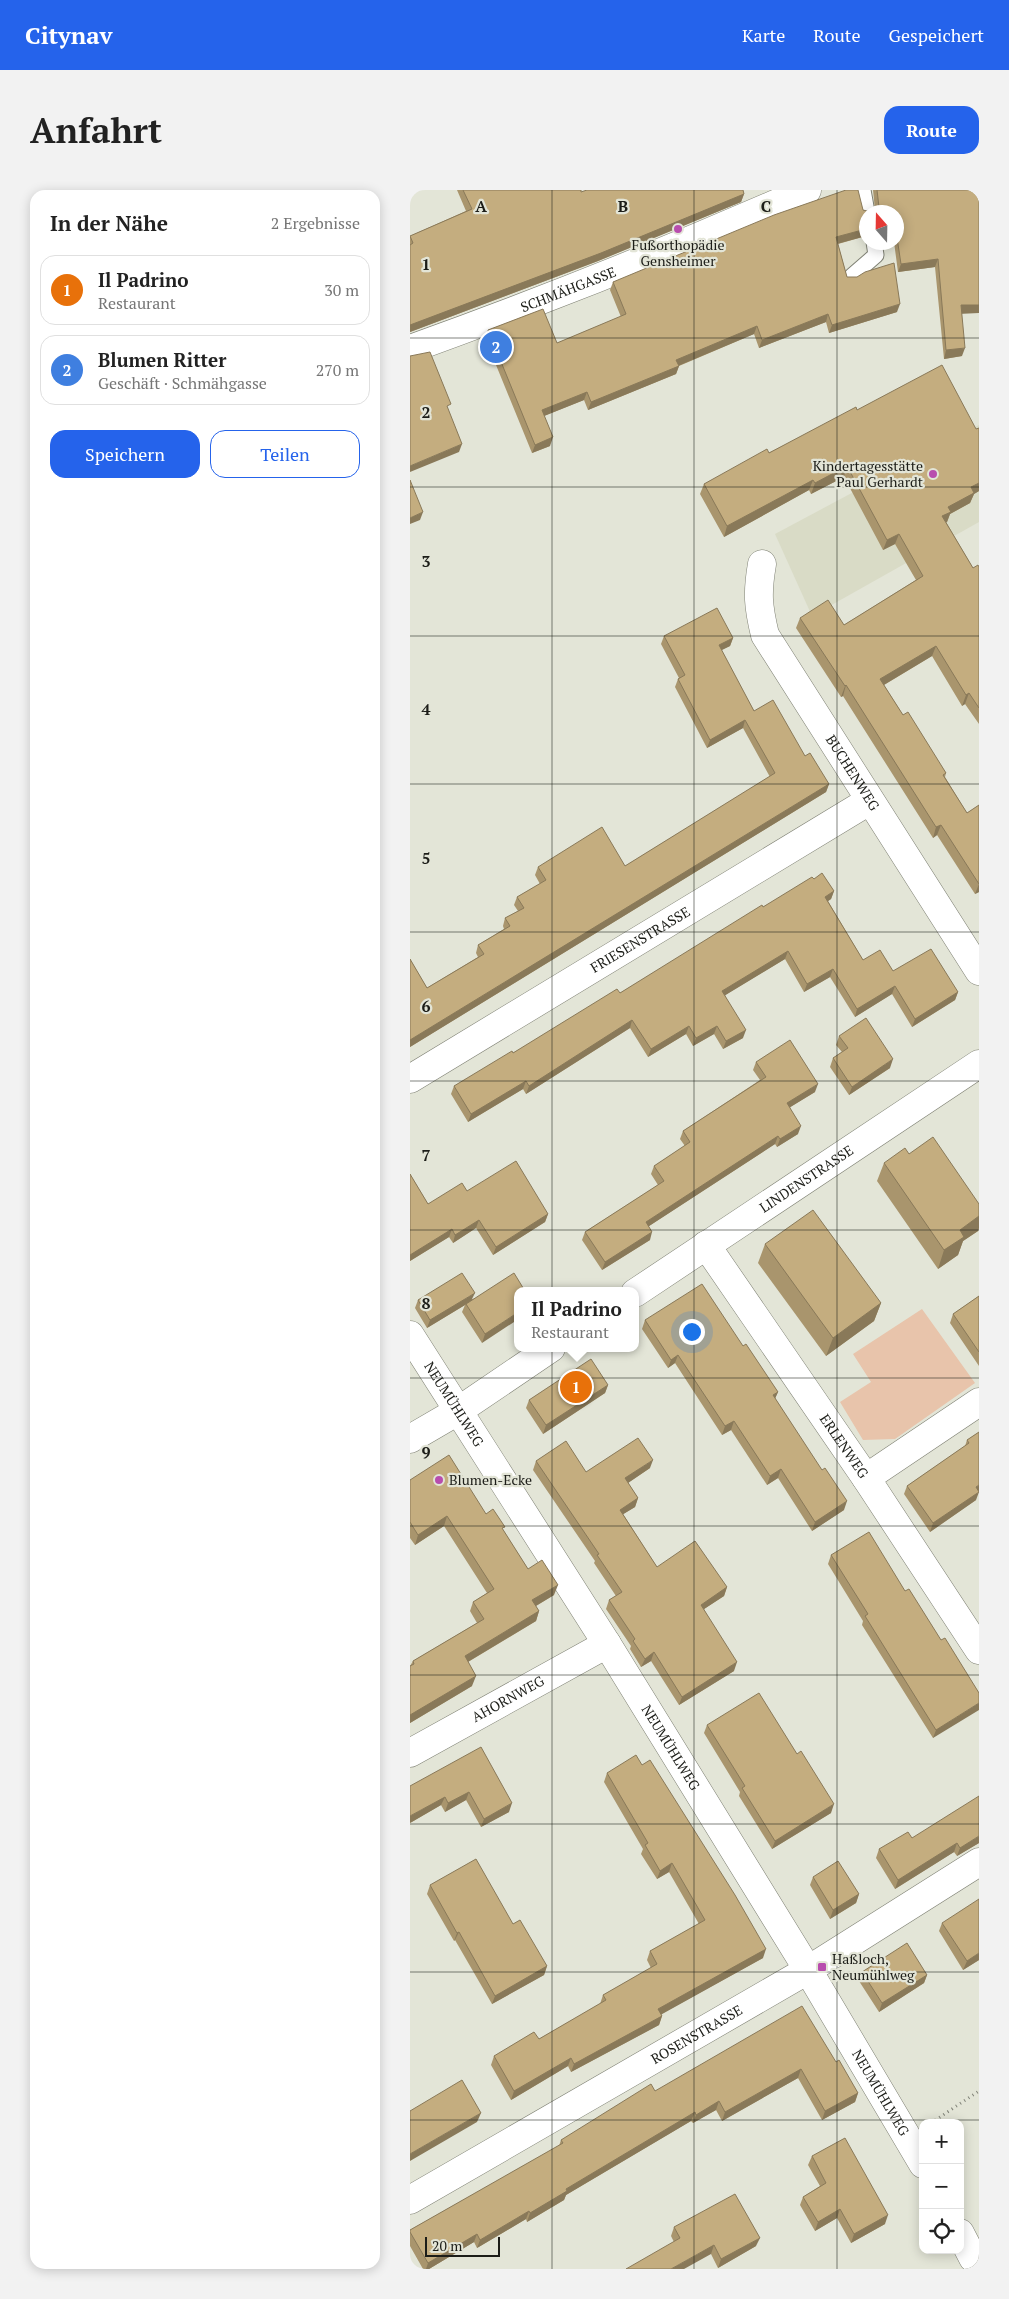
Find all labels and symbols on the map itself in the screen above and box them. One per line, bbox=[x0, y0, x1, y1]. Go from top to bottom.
text: A bbox=[475, 195, 487, 217]
text: B bbox=[618, 195, 628, 217]
text: C bbox=[761, 195, 771, 217]
north arrow bbox=[859, 205, 904, 250]
marker: Fußorthopädie Gensheimer bbox=[672, 223, 684, 235]
place label: Fußorthopädie Gensheimer bbox=[632, 235, 724, 270]
text: 1 bbox=[421, 253, 431, 275]
street label: SCHMÄHGASSE bbox=[518, 262, 619, 316]
pin: 2 bbox=[480, 328, 512, 366]
text: 2 bbox=[421, 401, 431, 423]
place label: Kindertagesstätte Paul Gerhardt bbox=[813, 456, 924, 491]
marker: Kindertagesstätte Paul Gerhardt bbox=[927, 468, 939, 480]
text: 3 bbox=[421, 550, 431, 572]
text: 4 bbox=[421, 698, 431, 720]
street label: BUCHENWEG bbox=[822, 731, 885, 814]
text: 5 bbox=[421, 847, 431, 869]
street label: FRIESENSTRASSE bbox=[586, 902, 693, 977]
text: 6 bbox=[421, 995, 431, 1017]
street label: LINDENSTRASSE bbox=[756, 1140, 857, 1217]
text: 7 bbox=[421, 1144, 431, 1166]
text: 8 bbox=[421, 1292, 431, 1314]
your location bbox=[679, 1319, 705, 1345]
street label: NEUMÜHLWEG bbox=[420, 1358, 489, 1450]
pin: 1 bbox=[560, 1368, 592, 1406]
street label: ERLENWEG bbox=[816, 1410, 874, 1482]
text: 9 bbox=[421, 1441, 431, 1463]
place label: Blumen-Ecke bbox=[449, 1470, 532, 1489]
marker: Blumen-Ecke bbox=[433, 1474, 445, 1486]
street label: AHORNWEG bbox=[468, 1670, 548, 1726]
street label: NEUMÜHLWEG bbox=[638, 1701, 705, 1794]
place label: Haßloch, Neumühlweg bbox=[832, 1949, 915, 1984]
marker: Haßloch, Neumühlweg bbox=[816, 1961, 828, 1973]
street label: ROSENSTRASSE bbox=[647, 2000, 746, 2068]
street label: NEUMÜHLWEG bbox=[848, 2046, 914, 2139]
scale bar bbox=[425, 2234, 500, 2257]

